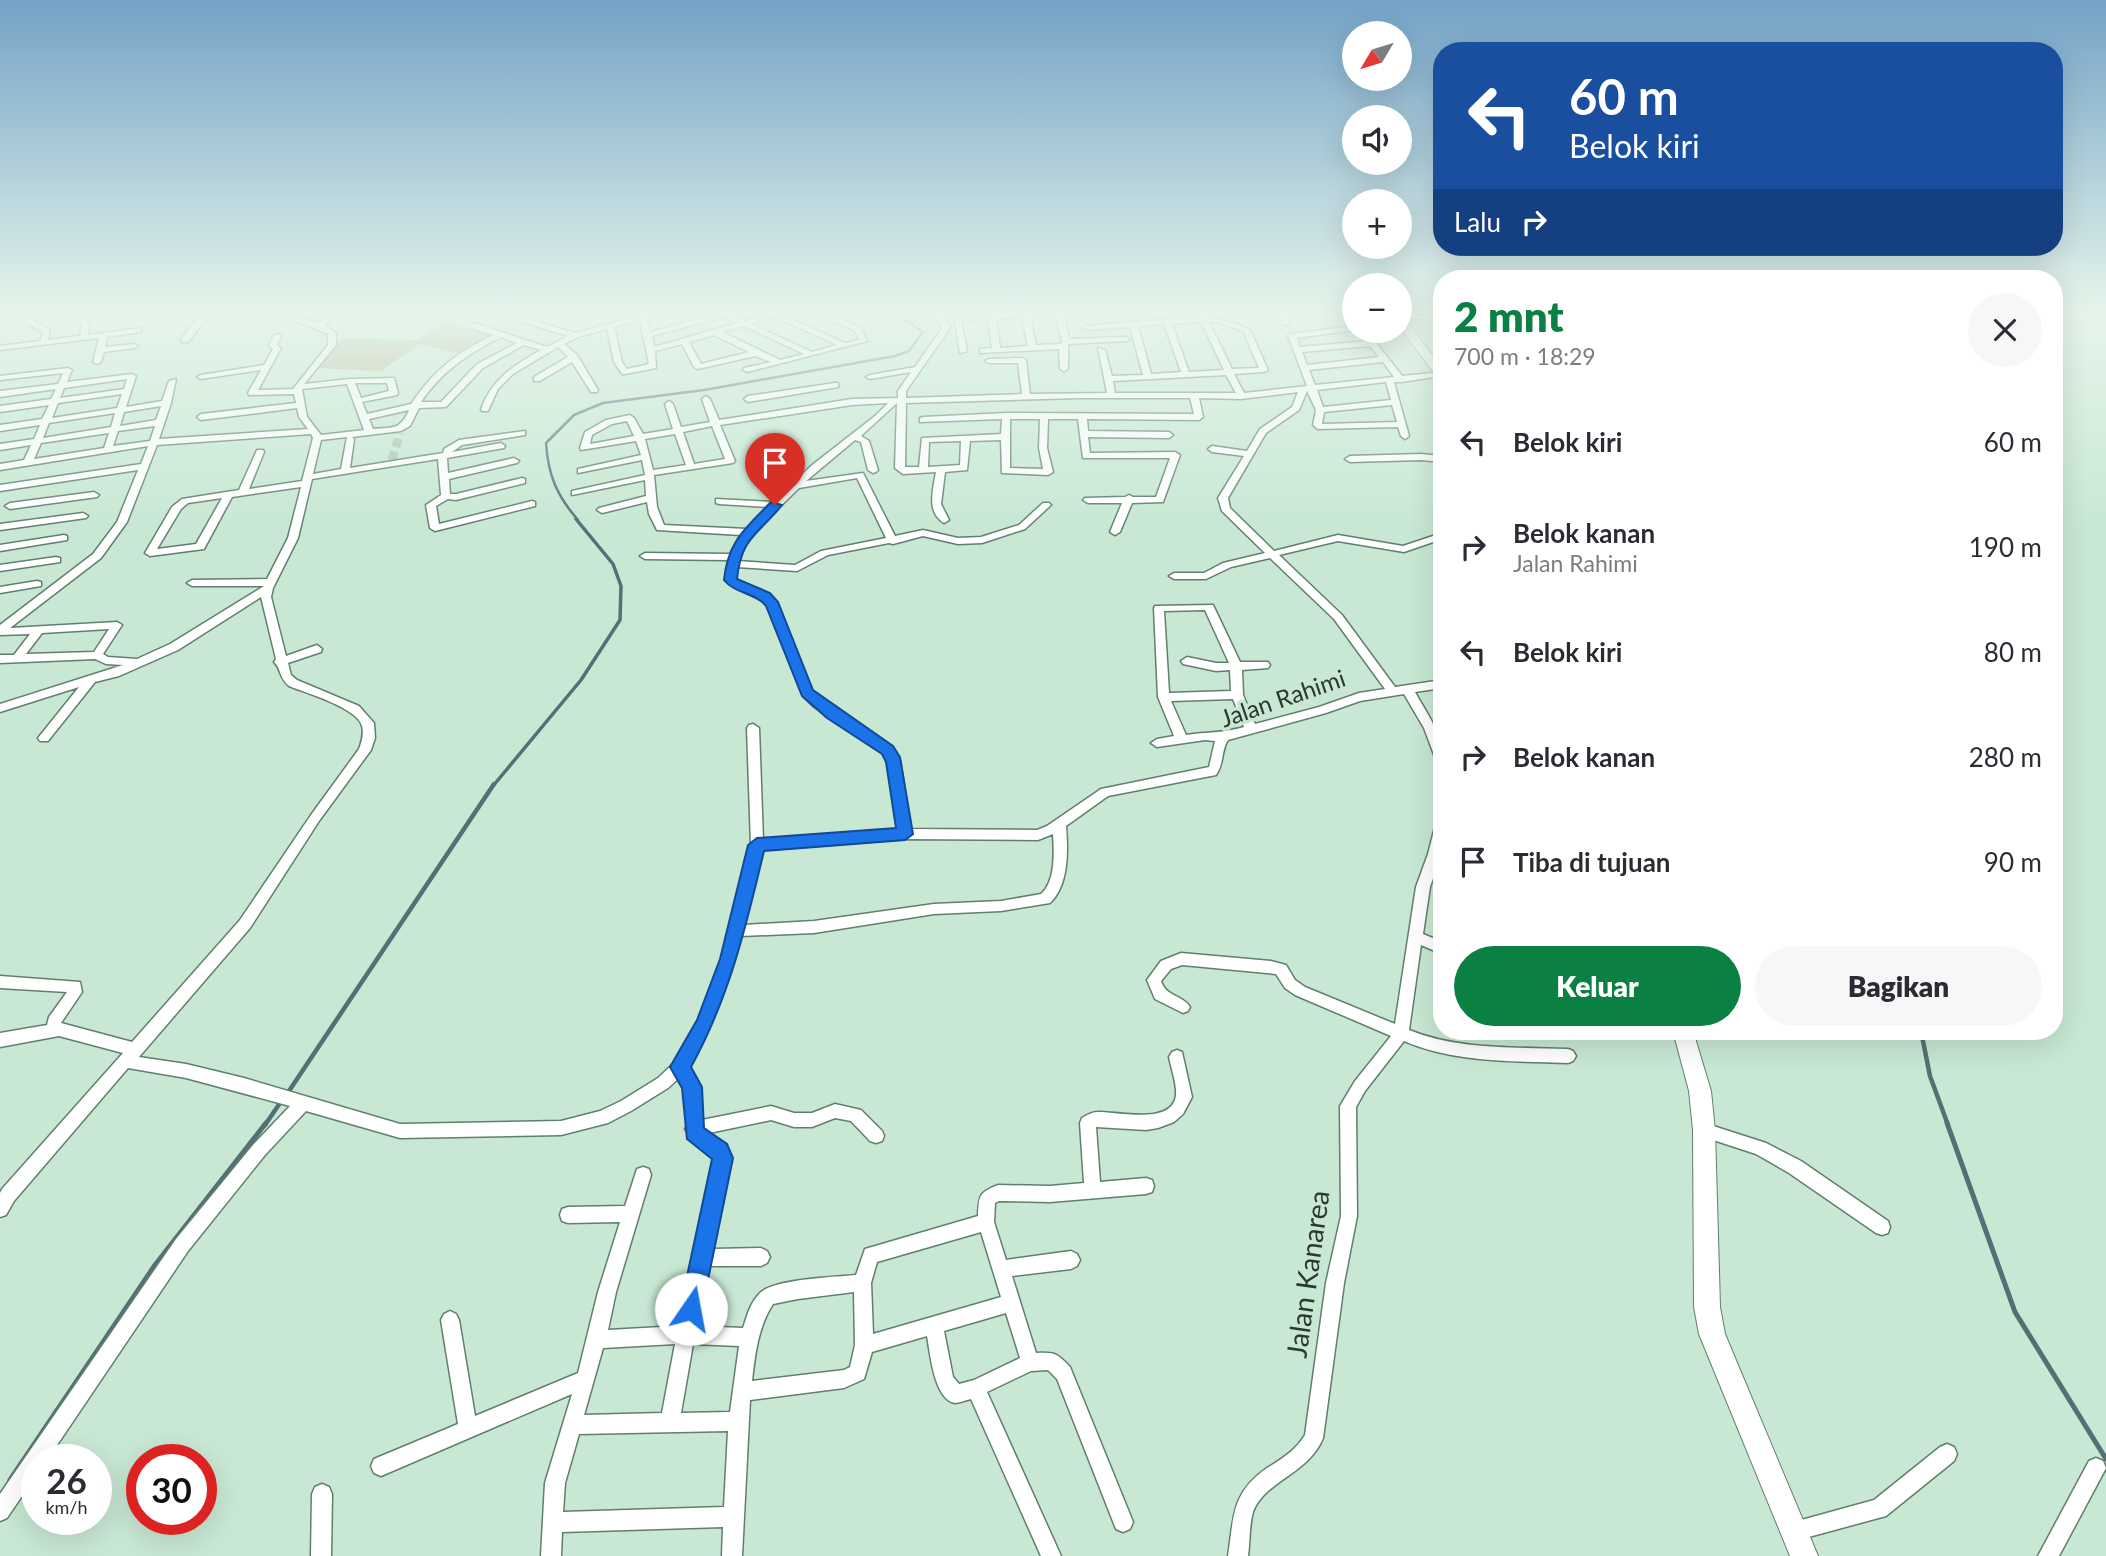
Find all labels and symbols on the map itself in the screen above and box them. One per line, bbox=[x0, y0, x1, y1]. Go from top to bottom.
north arrow bbox=[1342, 21, 1412, 91]
pin bbox=[745, 433, 805, 505]
street label: Jalan Rahimi bbox=[1216, 663, 1349, 732]
street label: Jalan Kanarea bbox=[1278, 1188, 1336, 1360]
position arrow bbox=[654, 1272, 728, 1346]
speed limit sign: 30 bbox=[126, 1444, 217, 1535]

